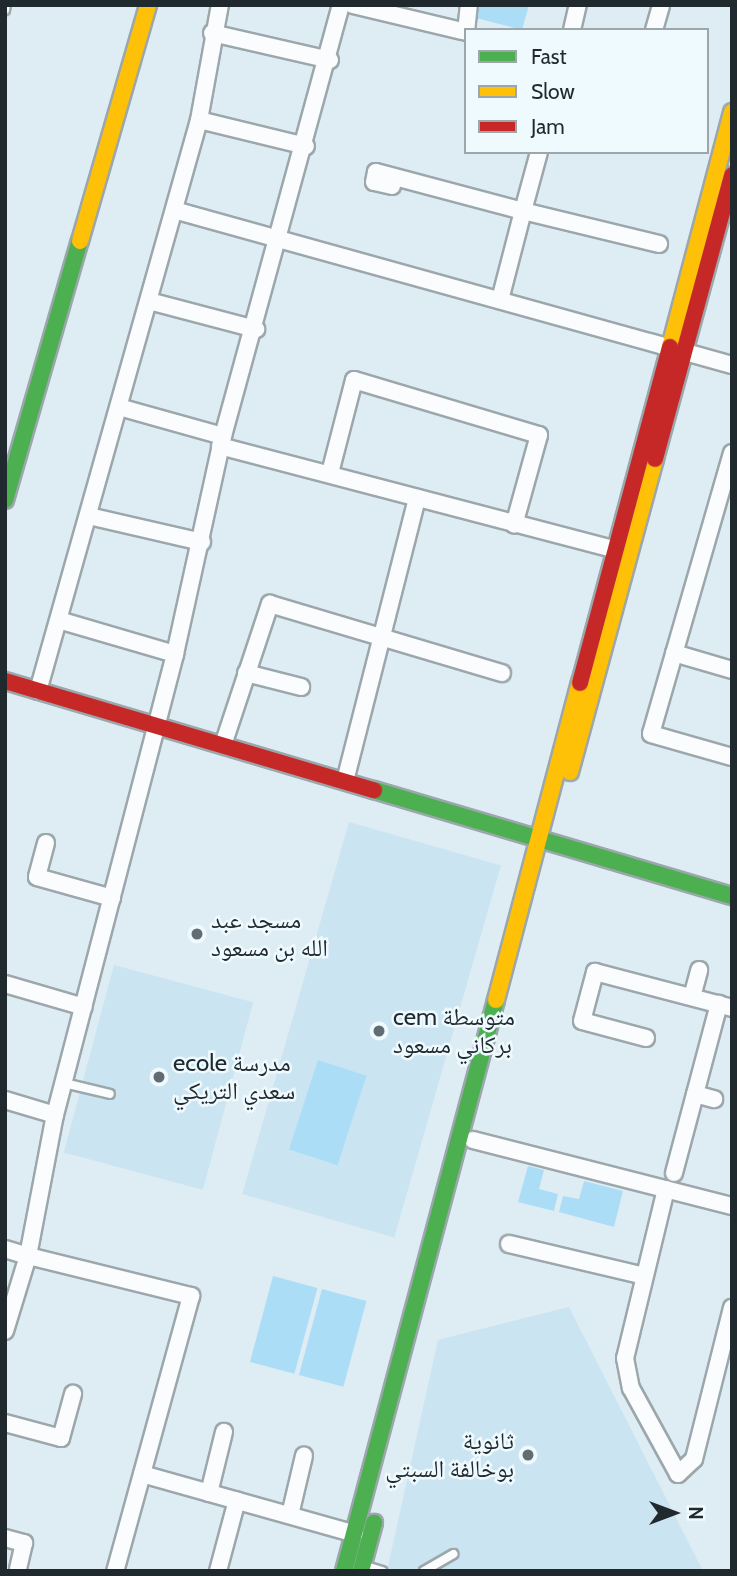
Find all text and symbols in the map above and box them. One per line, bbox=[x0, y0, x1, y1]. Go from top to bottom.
legend bbox=[464, 28, 709, 154]
text: Fast bbox=[531, 44, 567, 69]
text: Slow bbox=[531, 79, 575, 104]
text: Jam bbox=[531, 114, 565, 139]
place label: مسجد عبد الله بن مسعود bbox=[211, 906, 328, 962]
marker: مسجد عبد الله بن مسعود bbox=[189, 926, 205, 942]
place label: cem متوسطة بركاني مسعود bbox=[393, 1003, 515, 1059]
marker: cem متوسطة بركاني مسعود bbox=[371, 1023, 387, 1039]
place label: ecole مدرسة سعدي التريكي bbox=[173, 1049, 295, 1105]
marker: ecole مدرسة سعدي التريكي bbox=[151, 1069, 167, 1085]
place label: ثانوية بوخالفة السبتي bbox=[385, 1427, 514, 1483]
marker: ثانوية بوخالفة السبتي bbox=[520, 1447, 536, 1463]
north arrow bbox=[639, 1478, 709, 1548]
text: N bbox=[684, 1506, 707, 1520]

